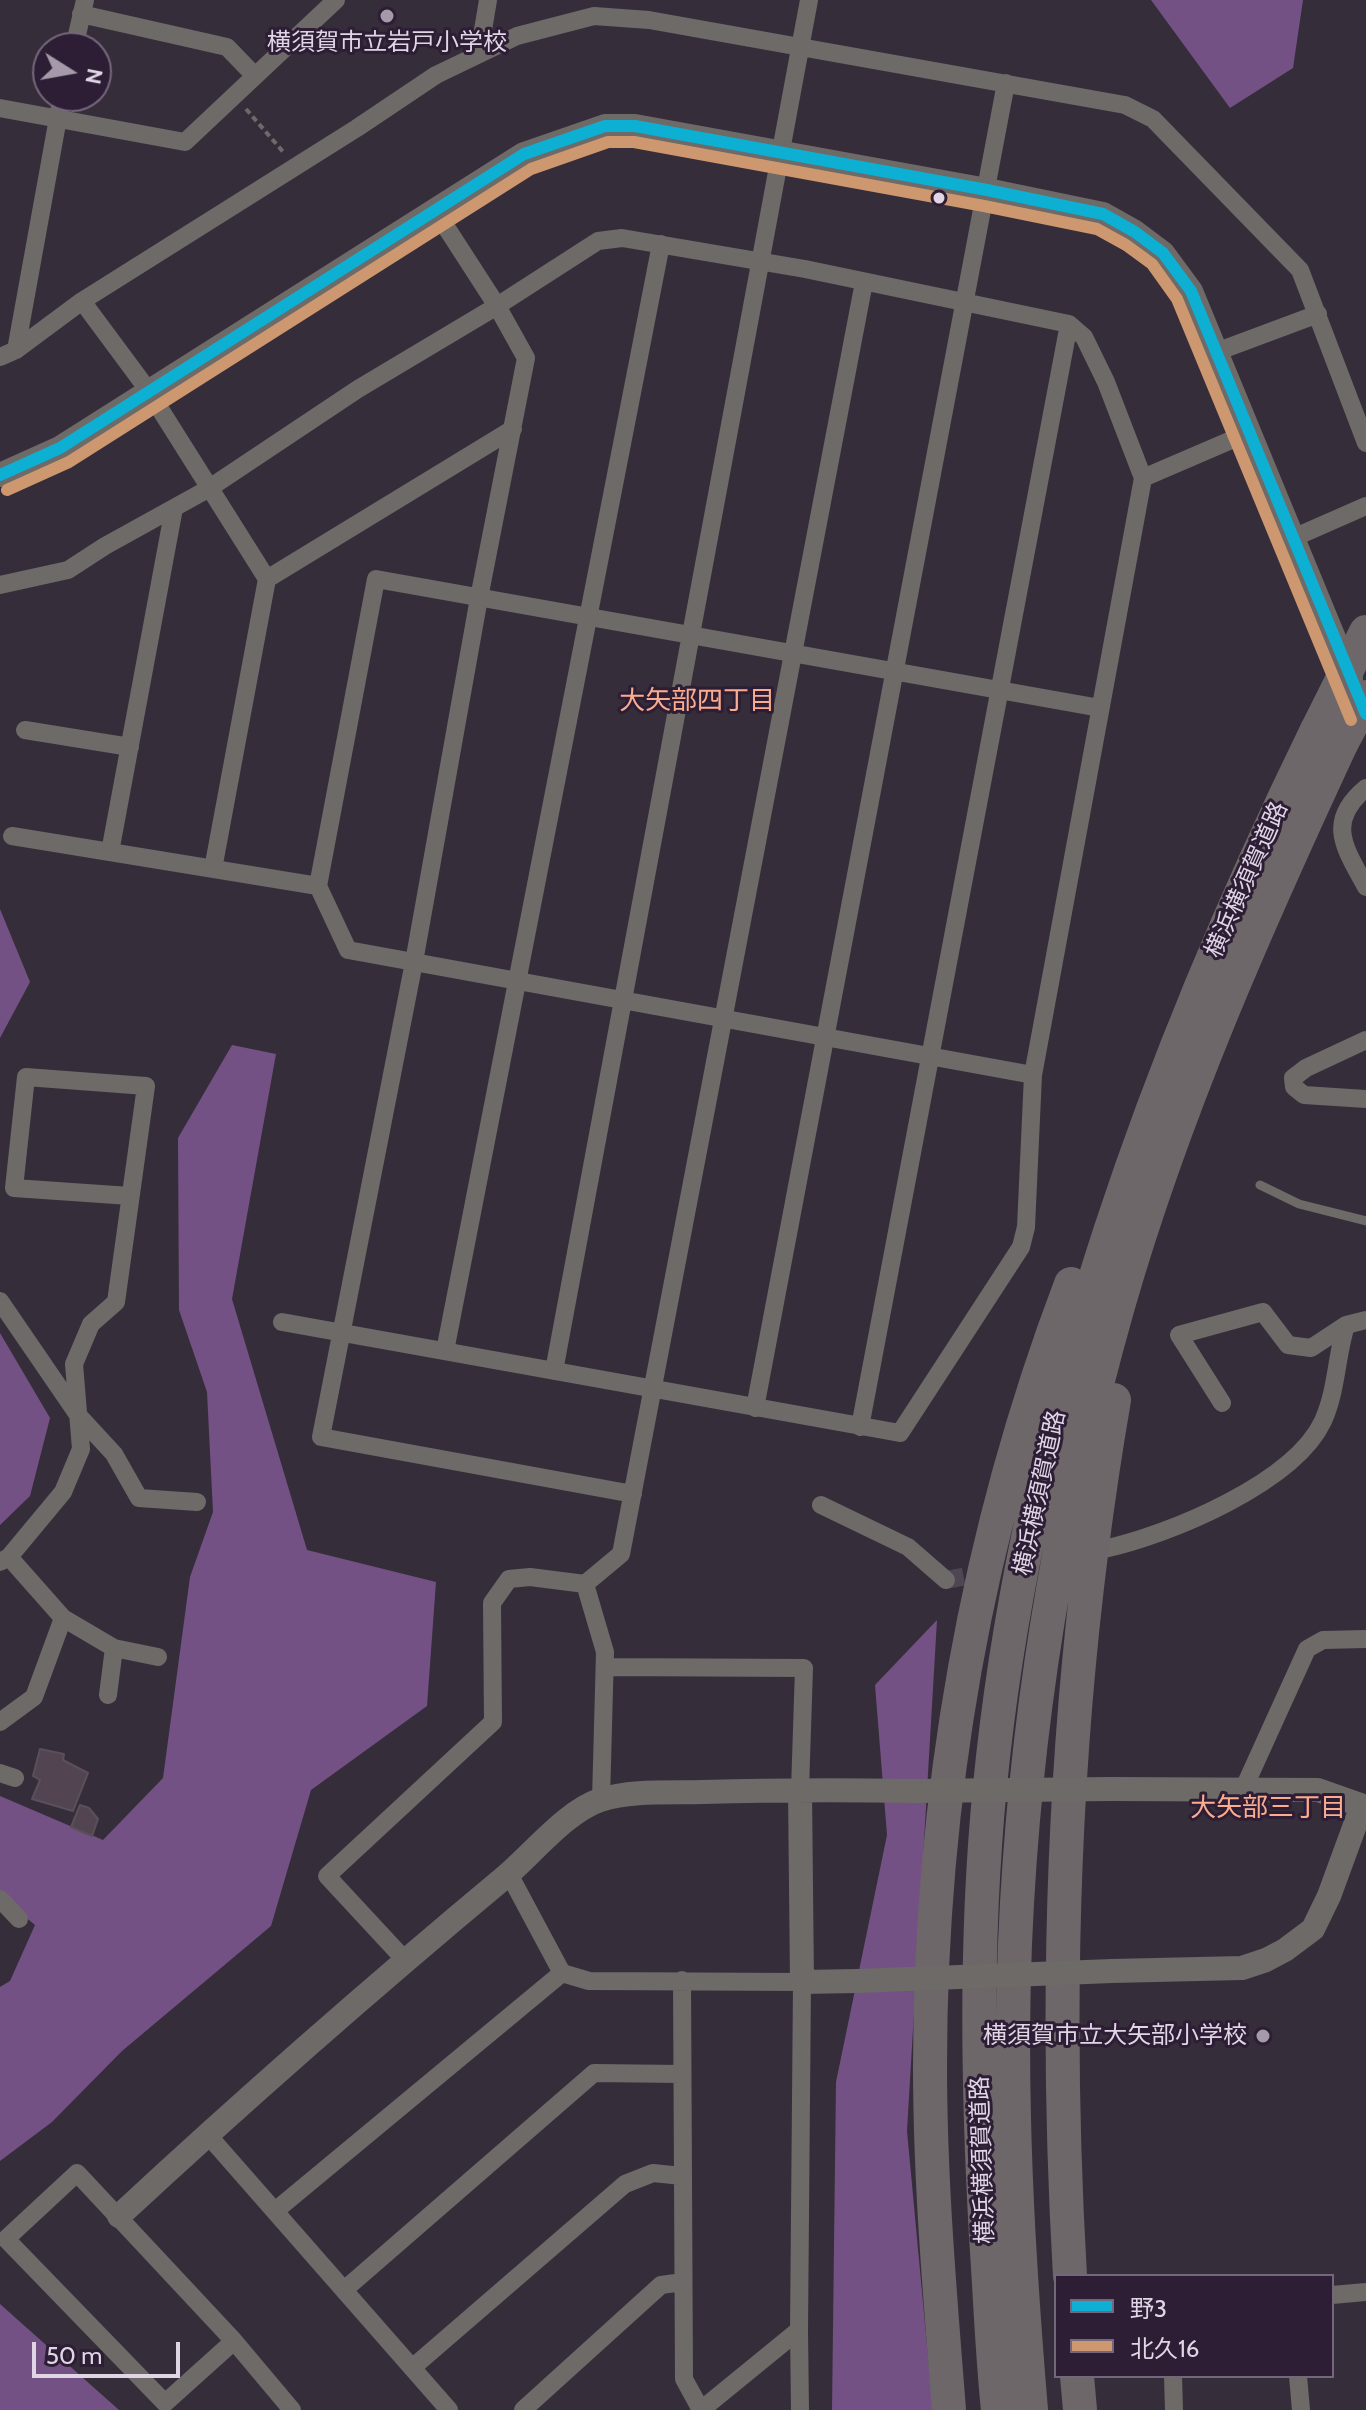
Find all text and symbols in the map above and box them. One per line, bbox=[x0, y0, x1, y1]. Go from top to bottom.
marker: 横須賀市立岩戸小学校 bbox=[378, 7, 396, 25]
place label: 横須賀市立岩戸小学校 bbox=[267, 29, 507, 57]
north arrow bbox=[32, 32, 112, 112]
text: N bbox=[79, 66, 109, 87]
unlabelled marker bbox=[931, 190, 947, 206]
district label: 大矢部四丁目 bbox=[619, 685, 775, 717]
street label: 横浜横須賀道路 bbox=[1200, 797, 1294, 963]
street label: 横浜横須賀道路 bbox=[1008, 1408, 1072, 1578]
district label: 大矢部三丁目 bbox=[1190, 1792, 1346, 1824]
place label: 横須賀市立大矢部小学校 bbox=[983, 2022, 1247, 2050]
marker: 横須賀市立大矢部小学校 bbox=[1254, 2027, 1272, 2045]
street label: 横浜横須賀道路 bbox=[966, 2076, 1000, 2244]
legend bbox=[1054, 2274, 1334, 2378]
text: 野3 bbox=[1130, 2294, 1167, 2323]
scale bar bbox=[36, 2326, 184, 2376]
text: 北久16 bbox=[1130, 2334, 1199, 2363]
text: 50 m bbox=[46, 2341, 102, 2370]

